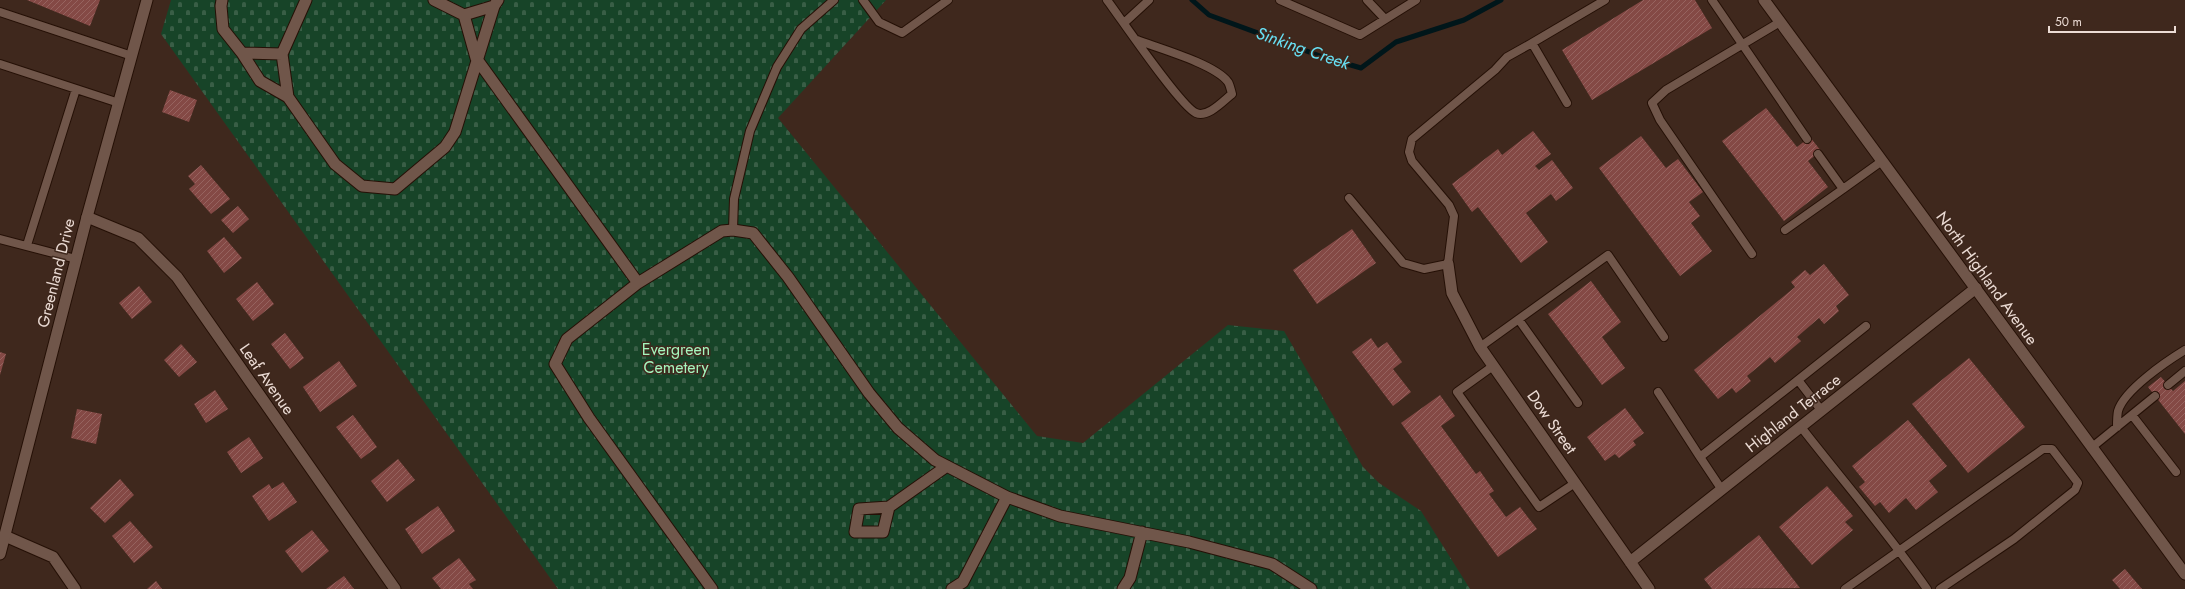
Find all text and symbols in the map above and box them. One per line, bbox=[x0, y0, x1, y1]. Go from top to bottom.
scale bar bbox=[2049, 8, 2175, 34]
text: 50 m bbox=[2055, 13, 2082, 31]
water label: Sinking Creek bbox=[1253, 21, 1354, 75]
street label: North Highland Avenue bbox=[1931, 206, 2043, 350]
street label: Greenland Drive bbox=[31, 216, 81, 330]
park label: Evergreen Cemetery bbox=[642, 338, 710, 379]
street label: Leaf Avenue bbox=[234, 339, 300, 419]
street label: Highland Terrace bbox=[1740, 368, 1846, 458]
street label: Dow Street bbox=[1522, 385, 1583, 459]

